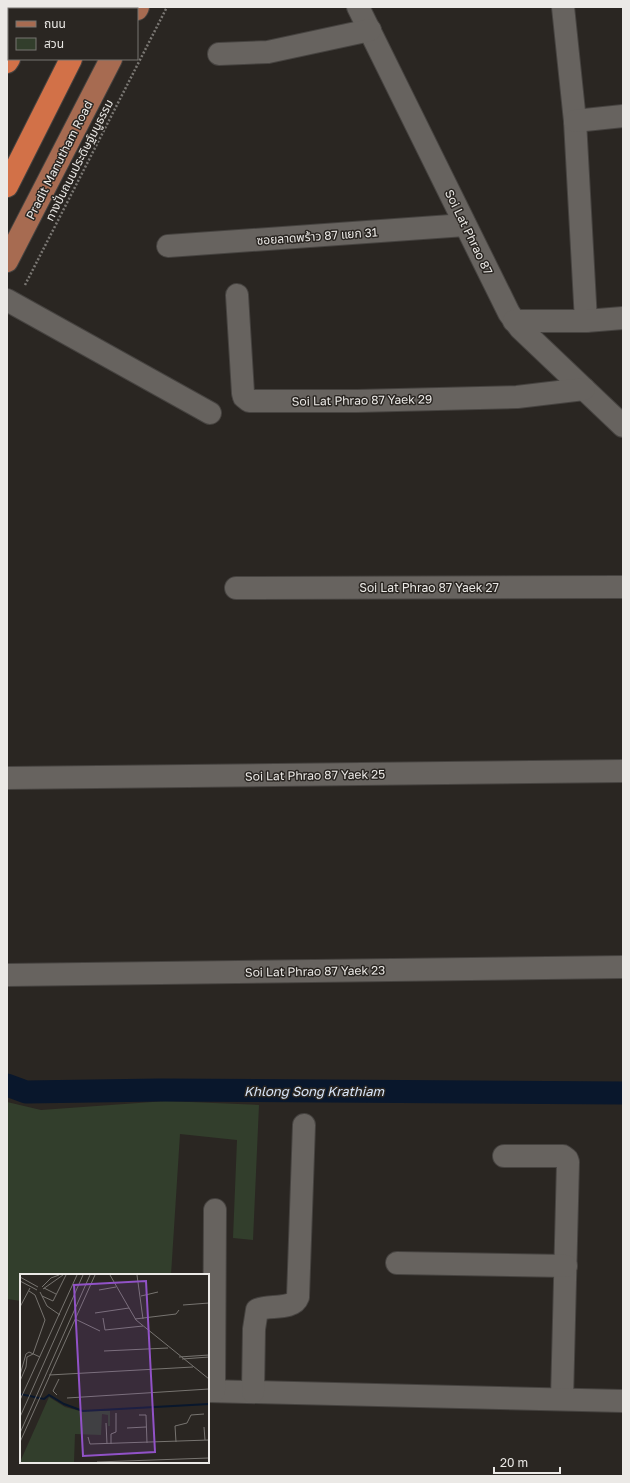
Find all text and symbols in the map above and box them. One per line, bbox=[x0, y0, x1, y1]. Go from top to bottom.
legend bbox=[8, 8, 138, 60]
text: ถนน bbox=[44, 16, 66, 31]
text: สวน bbox=[44, 36, 64, 51]
street label: ทางปั่นถนนประดิษฐ์มนูธรรม bbox=[41, 97, 116, 223]
street label: Pradit Manutham Road bbox=[23, 98, 95, 222]
street label: Soi Lat Phrao 87 bbox=[442, 187, 496, 277]
street label: ซอยลาดพร้าว 87 แยก 31 bbox=[256, 224, 378, 248]
street label: Soi Lat Phrao 87 Yaek 29 bbox=[292, 391, 432, 409]
street label: Soi Lat Phrao 87 Yaek 27 bbox=[359, 580, 499, 595]
street label: Soi Lat Phrao 87 Yaek 25 bbox=[245, 766, 385, 784]
street label: Soi Lat Phrao 87 Yaek 23 bbox=[245, 962, 385, 980]
water label: Khlong Song Krathiam bbox=[244, 1083, 385, 1099]
inset map bbox=[20, 1274, 209, 1463]
scale bar bbox=[494, 1449, 560, 1475]
text: 20 m bbox=[500, 1455, 528, 1470]

